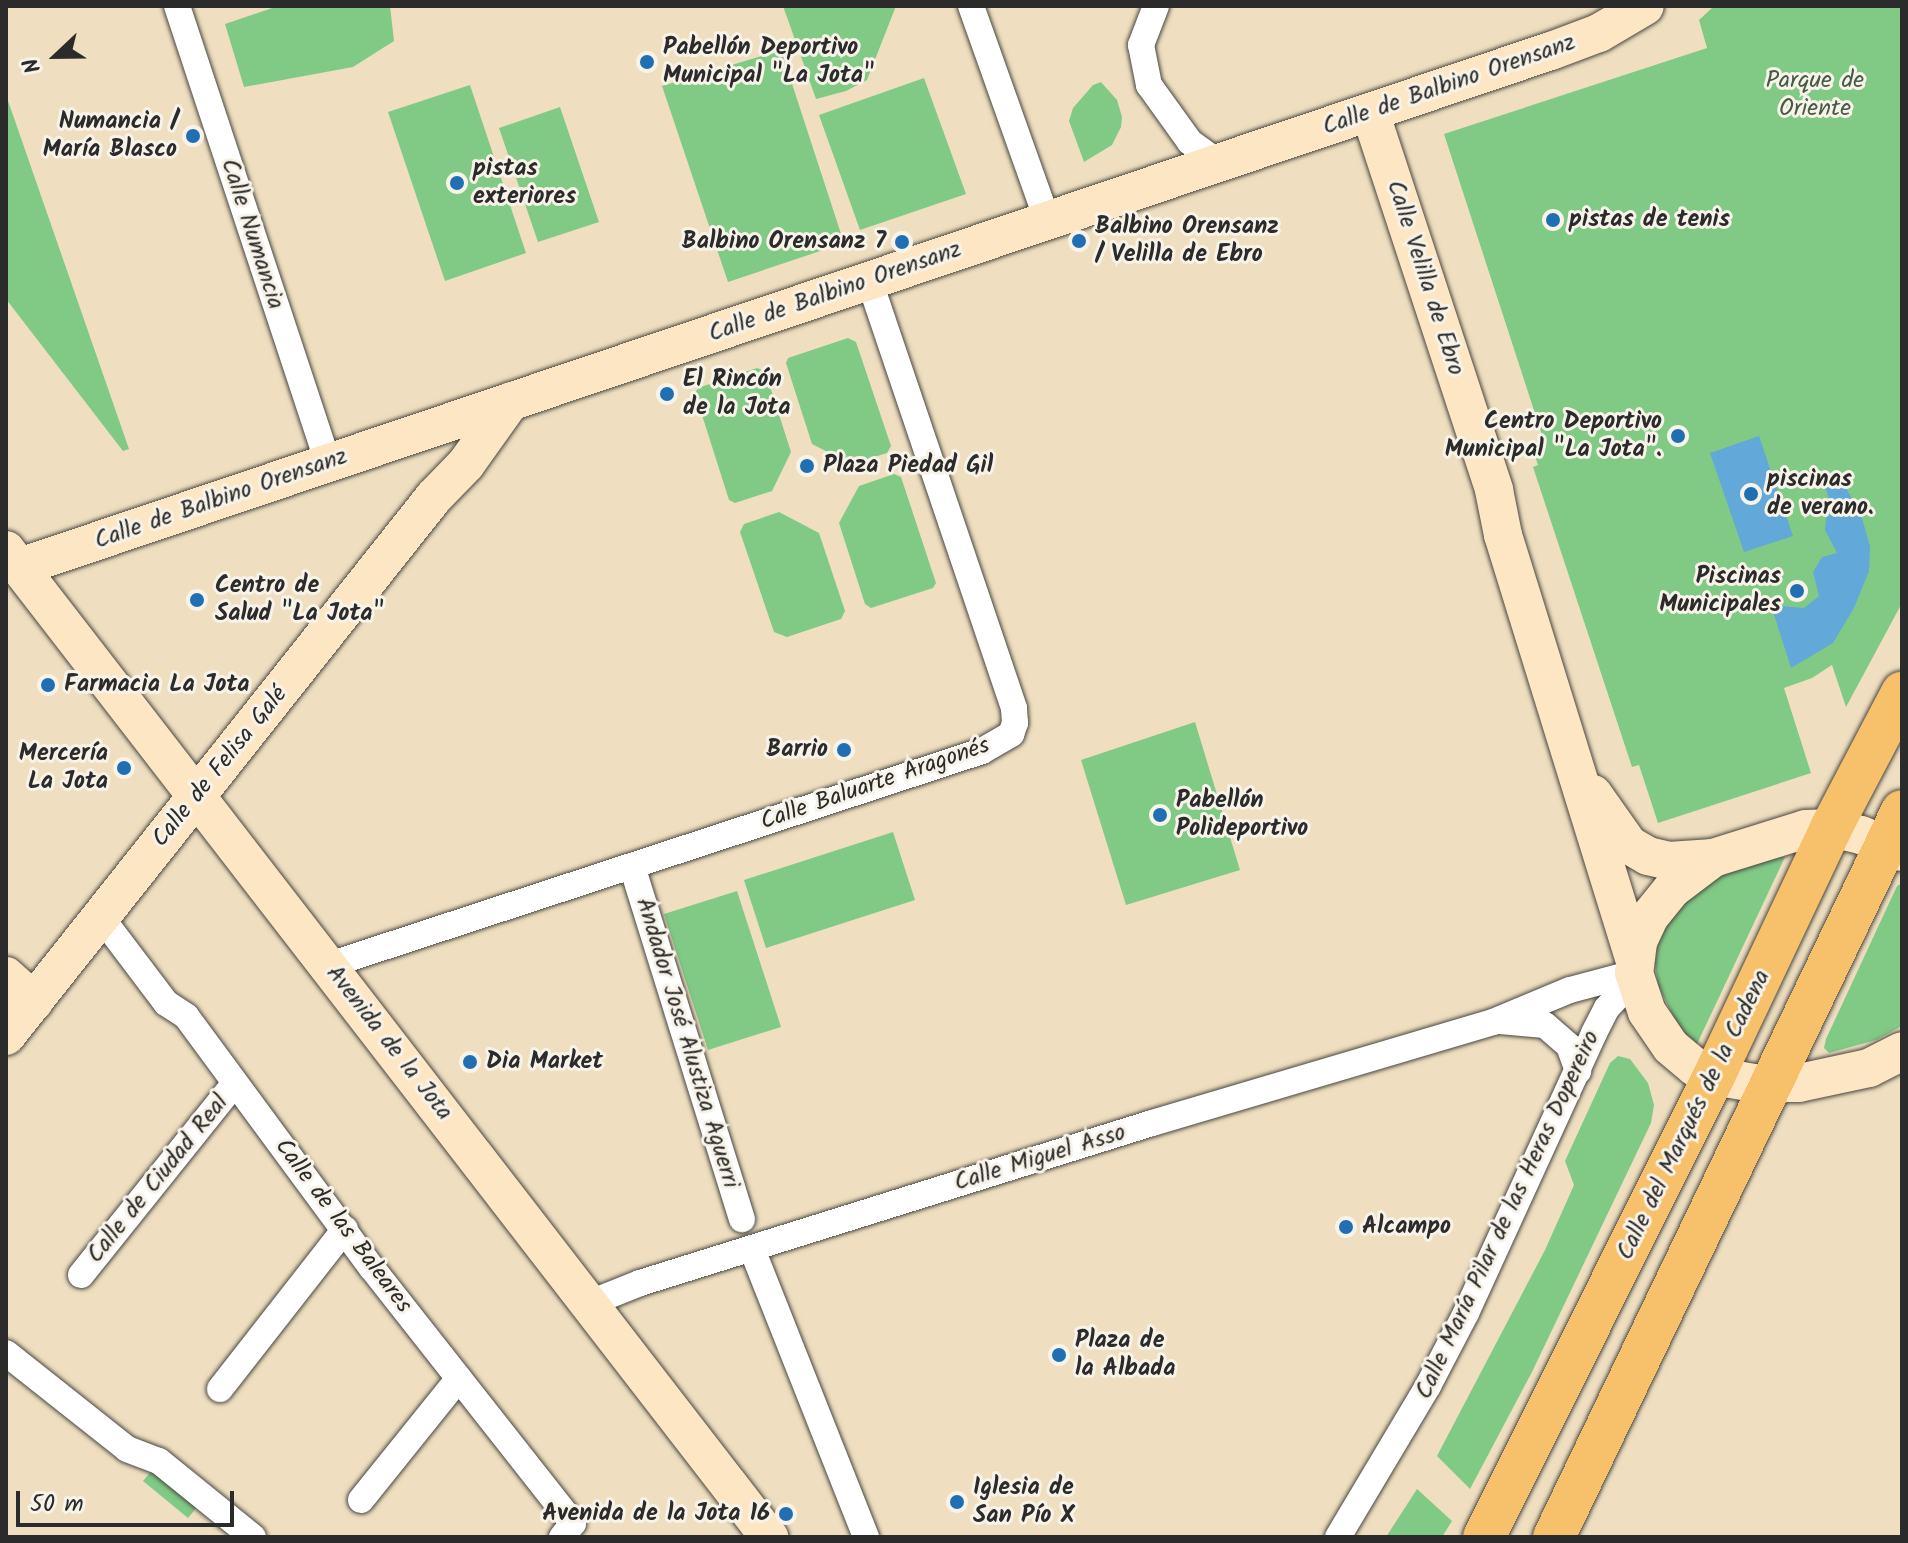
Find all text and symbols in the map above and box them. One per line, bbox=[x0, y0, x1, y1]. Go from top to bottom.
north arrow bbox=[16, 16, 96, 96]
street label: Calle de Balbino Orensanz bbox=[1319, 28, 1579, 142]
place label: Pabellón Deportivo Municipal "La Jota" bbox=[663, 34, 875, 90]
text: N bbox=[14, 52, 52, 78]
marker: Pabellón Deportivo Municipal "La Jota" bbox=[638, 53, 656, 71]
park label: Parque de Oriente bbox=[1766, 67, 1864, 123]
place label: Numancia / María Blasco bbox=[43, 108, 177, 164]
marker: Numancia / María Blasco bbox=[184, 127, 202, 145]
street label: Calle Numancia bbox=[214, 155, 290, 313]
place label: pistas exteriores bbox=[473, 155, 576, 211]
marker: pistas exteriores bbox=[448, 174, 466, 192]
street label: Calle Velilla de Ebro bbox=[1380, 177, 1470, 379]
place label: pistas de tenis bbox=[1569, 206, 1730, 234]
marker: pistas de tenis bbox=[1544, 211, 1562, 229]
place label: Balbino Orensanz / Velilla de Ebro bbox=[1095, 213, 1279, 269]
place label: Balbino Orensanz 7 bbox=[682, 228, 886, 256]
marker: Balbino Orensanz / Velilla de Ebro bbox=[1070, 232, 1088, 250]
marker: Balbino Orensanz 7 bbox=[893, 233, 911, 251]
street label: Calle de Balbino Orensanz bbox=[705, 235, 965, 349]
place label: El Rincón de la Jota bbox=[683, 366, 790, 422]
marker: El Rincón de la Jota bbox=[658, 385, 676, 403]
place label: Centro Deportivo Municipal "La Jota". bbox=[1445, 408, 1662, 464]
marker: Centro Deportivo Municipal "La Jota". bbox=[1669, 427, 1687, 445]
street label: Calle de Balbino Orensanz bbox=[91, 442, 351, 556]
place label: Plaza Piedad Gil bbox=[823, 452, 993, 480]
marker: Plaza Piedad Gil bbox=[798, 457, 816, 475]
place label: piscinas de verano. bbox=[1767, 466, 1874, 522]
marker: piscinas de verano. bbox=[1742, 485, 1760, 503]
place label: Piscinas Municipales bbox=[1659, 563, 1781, 619]
place label: Centro de Salud "La Jota" bbox=[215, 572, 384, 628]
marker: Piscinas Municipales bbox=[1788, 582, 1806, 600]
marker: Centro de Salud "La Jota" bbox=[186, 589, 208, 611]
place label: Farmacia La Jota bbox=[64, 671, 250, 699]
marker: Farmacia La Jota bbox=[39, 676, 57, 694]
street label: Calle de Felisa Galé bbox=[146, 681, 294, 853]
street label: Calle Baluarte Aragonés bbox=[757, 731, 993, 837]
place label: Barrio bbox=[766, 736, 828, 764]
place label: Mercería La Jota bbox=[19, 740, 108, 796]
marker: Barrio bbox=[835, 741, 853, 759]
marker: Mercería La Jota bbox=[115, 759, 133, 777]
place label: Pabellón Polideportivo bbox=[1176, 787, 1308, 843]
marker: Pabellón Polideportivo bbox=[1151, 806, 1169, 824]
street label: Andador José Alustiza Aguerri bbox=[629, 894, 745, 1192]
street label: Avenida de la Jota bbox=[320, 960, 458, 1126]
street label: Calle del Marqués de la Cadena bbox=[1611, 965, 1777, 1265]
street label: Calle María Pilar de las Heras Dopereiro bbox=[1410, 1026, 1606, 1404]
place label: Dia Market bbox=[486, 1048, 603, 1076]
marker: Dia Market bbox=[461, 1053, 479, 1071]
street label: Calle de Ciudad Real bbox=[81, 1089, 235, 1269]
street label: Calle Miguel Asso bbox=[951, 1118, 1129, 1198]
street label: Calle de las Baleares bbox=[268, 1133, 418, 1319]
place label: Alcampo bbox=[1362, 1213, 1451, 1241]
marker: Alcampo bbox=[1337, 1218, 1355, 1236]
place label: Plaza de la Albada bbox=[1075, 1327, 1175, 1383]
marker: Plaza de la Albada bbox=[1050, 1346, 1068, 1364]
place label: Iglesia de San Pío X bbox=[973, 1474, 1075, 1530]
scale bar bbox=[20, 1475, 238, 1525]
text: 50 m bbox=[30, 1485, 84, 1524]
marker: Iglesia de San Pío X bbox=[948, 1493, 966, 1511]
place label: Avenida de la Jota 16 bbox=[542, 1500, 770, 1528]
marker: Avenida de la Jota 16 bbox=[777, 1505, 795, 1523]

